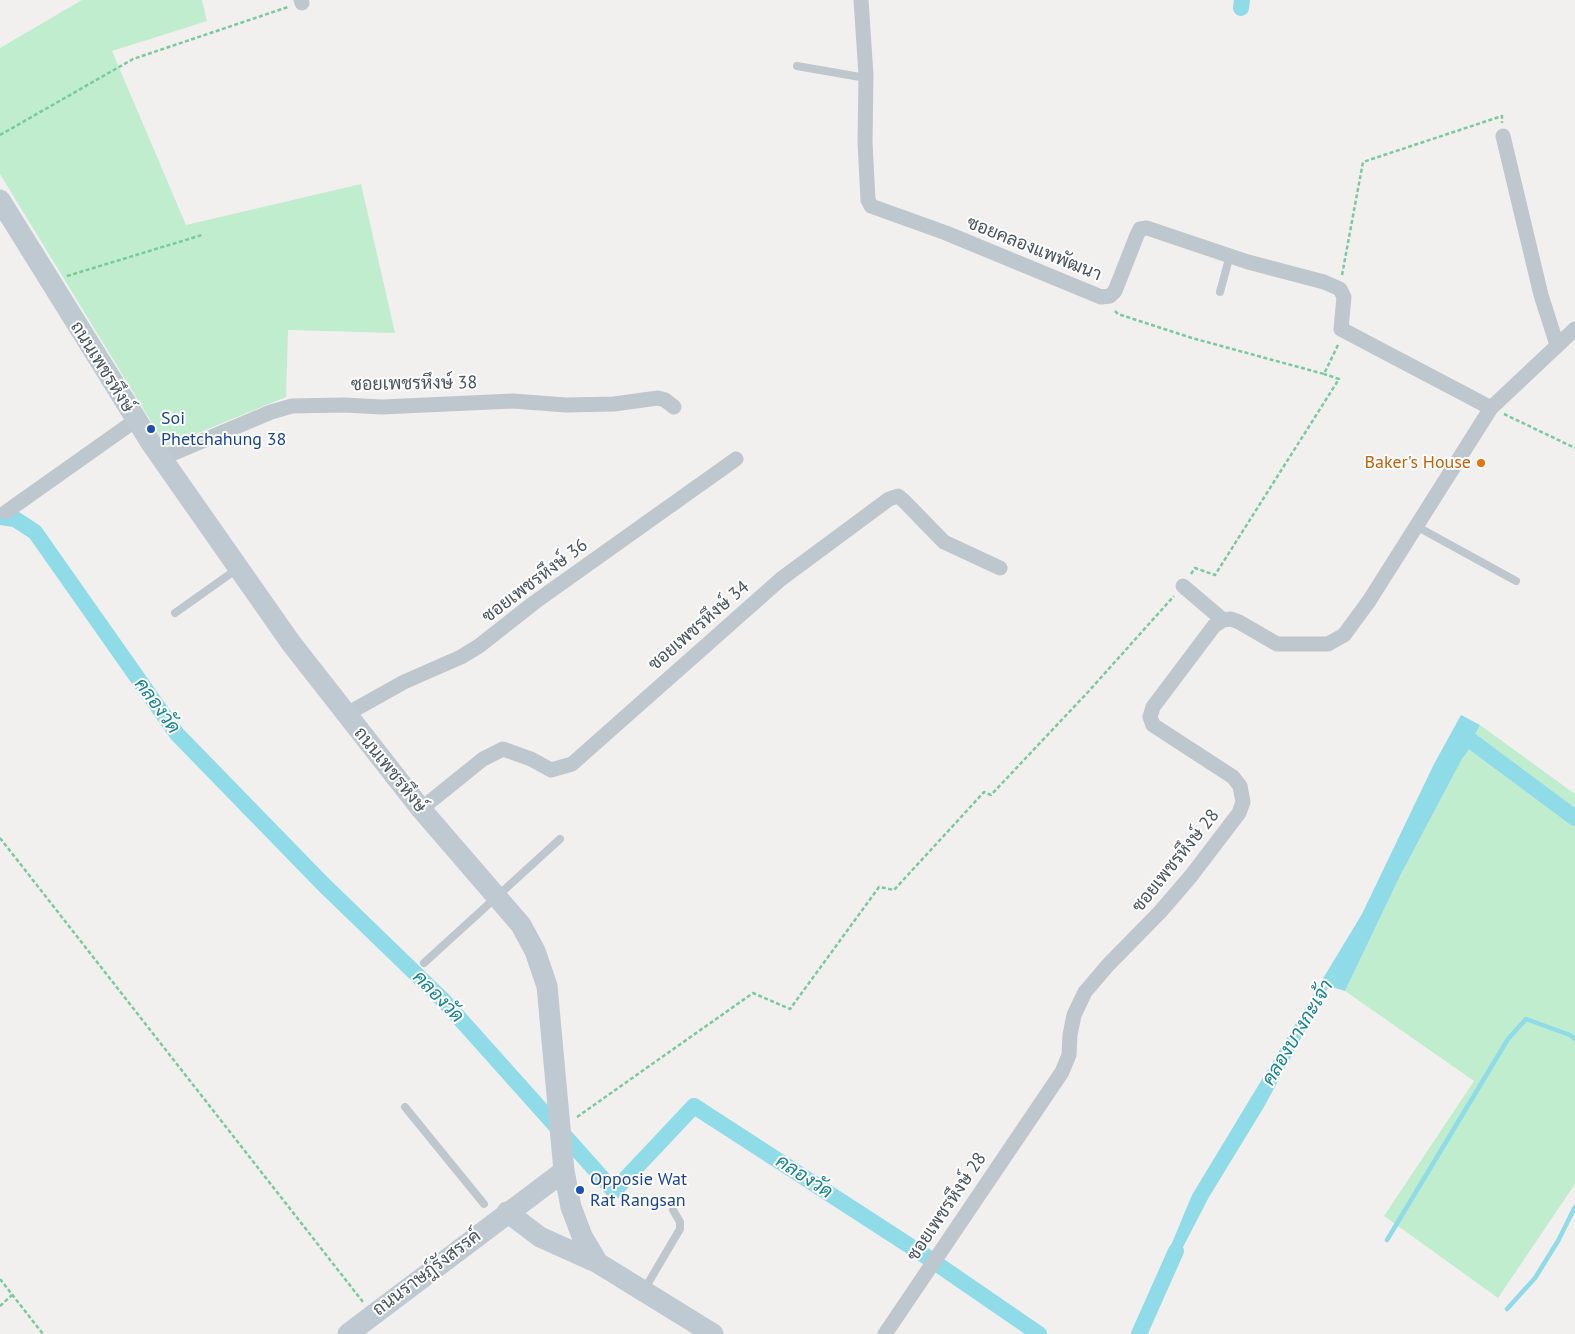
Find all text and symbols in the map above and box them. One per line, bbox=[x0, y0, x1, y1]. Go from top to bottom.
street label: ซอยคลองแพพัฒนา bbox=[963, 212, 1105, 286]
street label: ถนนเพชรหึงษ์ bbox=[65, 317, 139, 417]
street label: ซอยเพชรหึงษ์ 38 bbox=[351, 372, 477, 396]
place label: Soi Phetchahung 38 bbox=[161, 408, 286, 450]
marker: Soi Phetchahung 38 bbox=[145, 423, 157, 435]
place label: Baker's House bbox=[1365, 452, 1471, 474]
marker: Baker's House bbox=[1475, 457, 1487, 469]
street label: ซอยเพชรหึงษ์ 36 bbox=[478, 534, 592, 628]
street label: ซอยเพชรหึงษ์ 34 bbox=[644, 576, 754, 676]
water label: คลองวัด bbox=[129, 674, 185, 738]
street label: ถนนเพชรหึงษ์ bbox=[349, 723, 431, 817]
street label: ซอยเพชรหึงษ์ 28 bbox=[1128, 805, 1224, 917]
water label: คลองวัด bbox=[408, 966, 468, 1028]
water label: คลองบางกะเจ้า bbox=[1258, 976, 1338, 1090]
street label: ซอยเพชรหึงษ์ 28 bbox=[903, 1149, 991, 1265]
water label: คลองวัด bbox=[771, 1150, 837, 1204]
place label: Opposie Wat Rat Rangsan bbox=[590, 1169, 687, 1212]
marker: Opposie Wat Rat Rangsan bbox=[574, 1184, 586, 1196]
street label: ถนนราษฎ์รังสรรค์ bbox=[369, 1225, 485, 1321]

